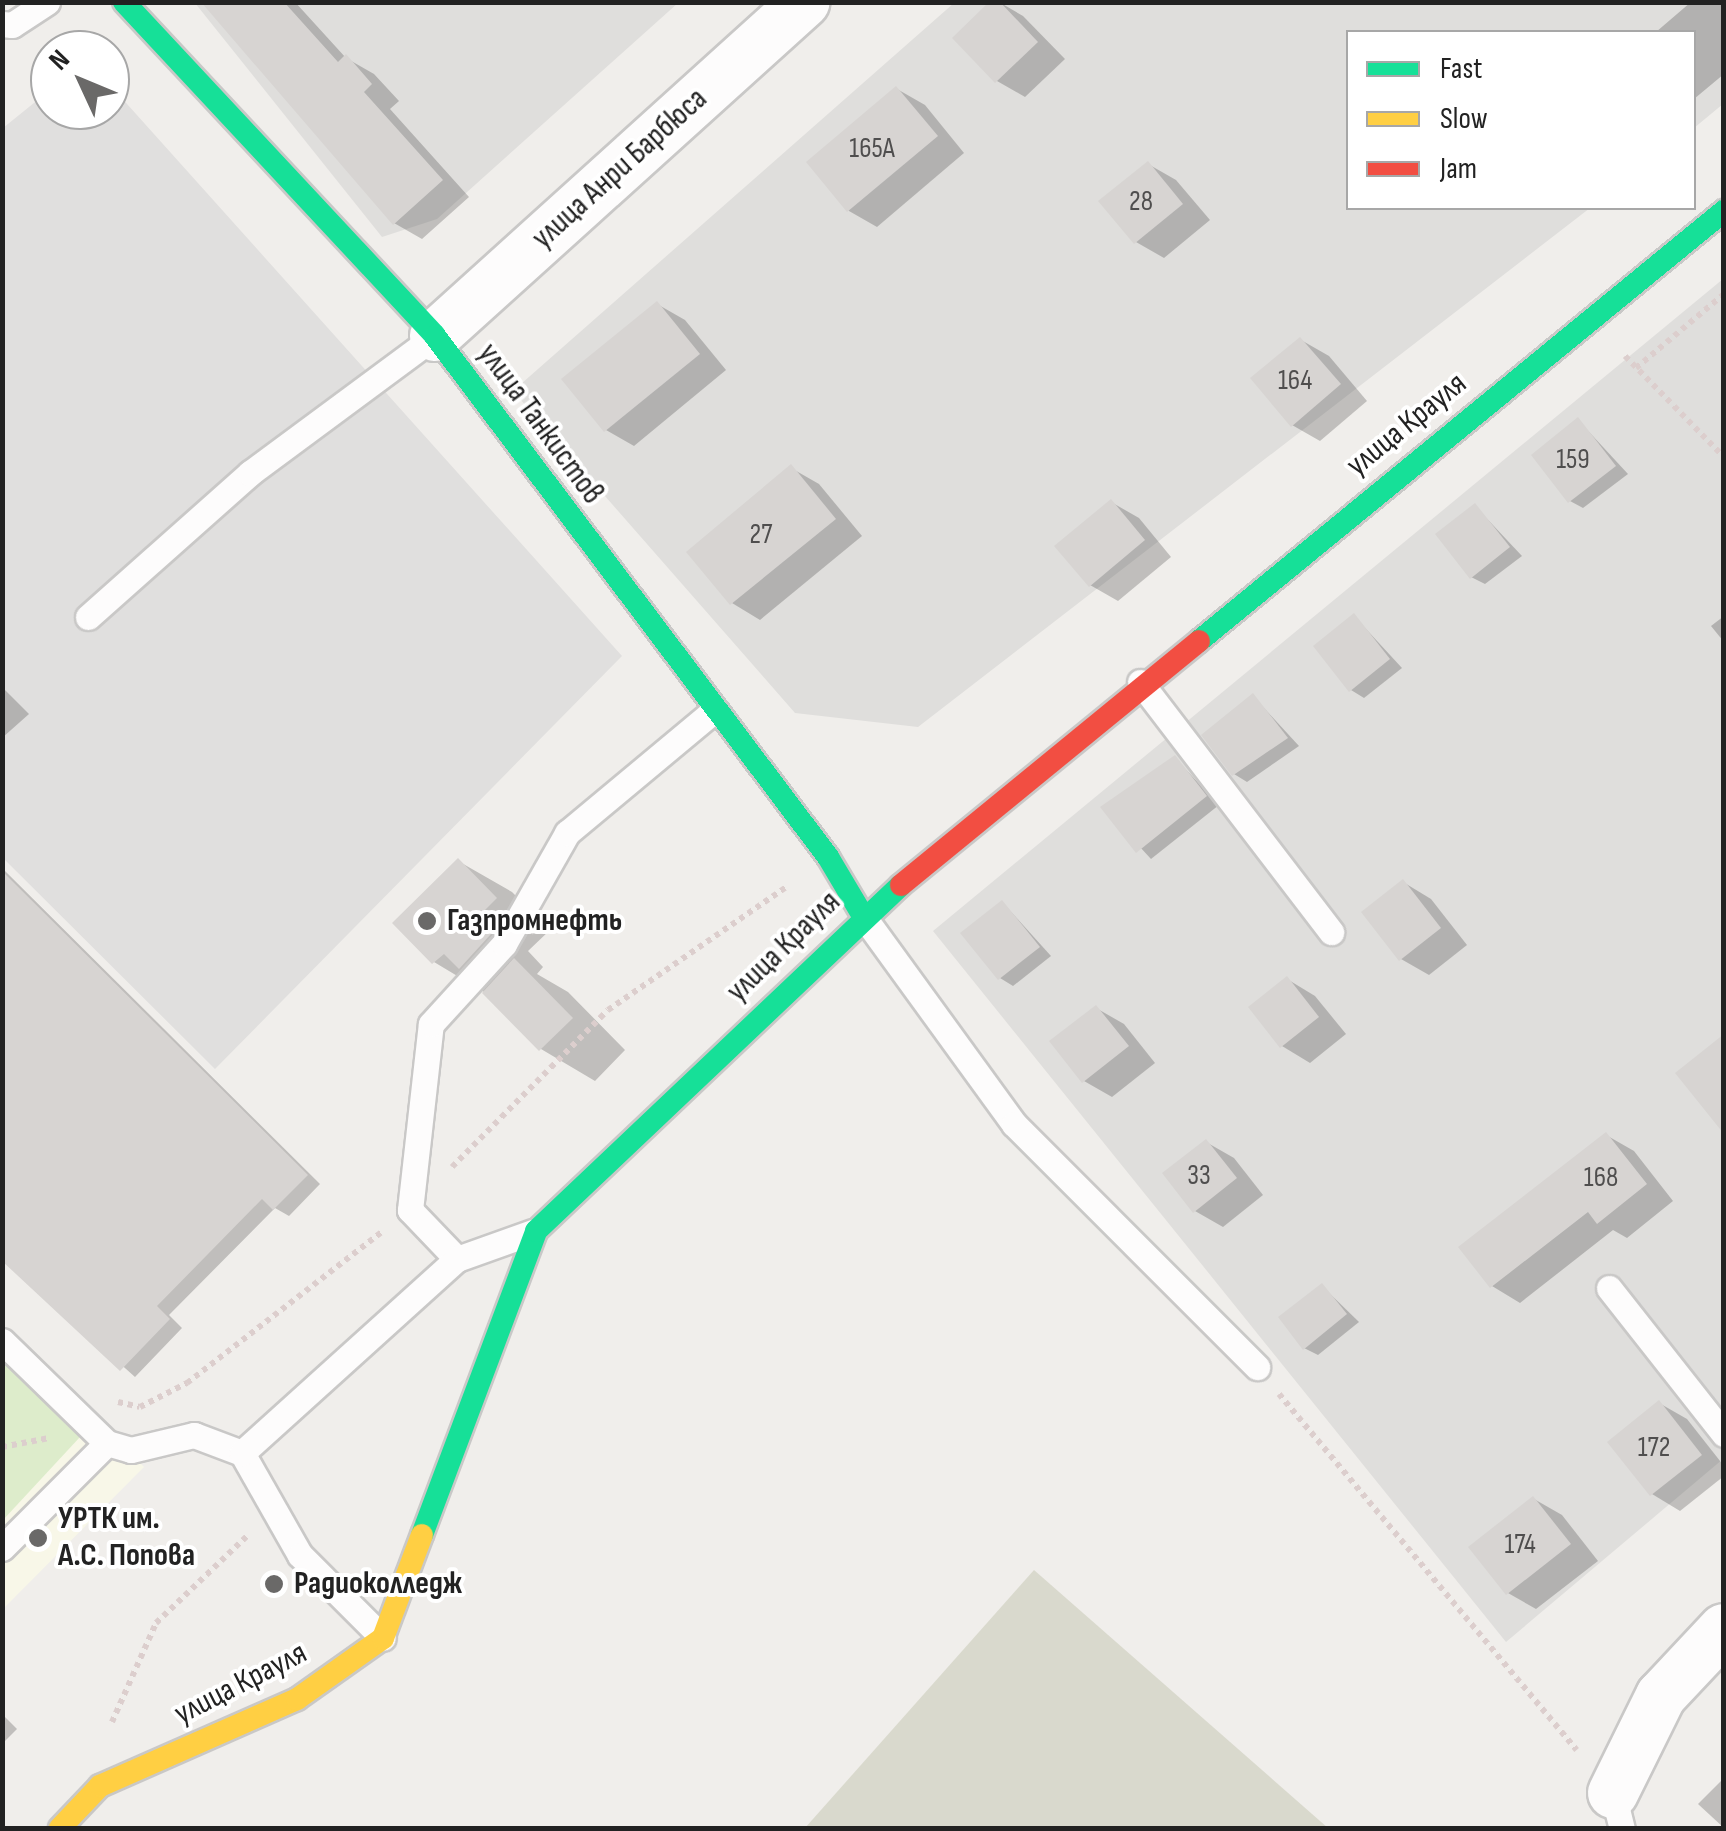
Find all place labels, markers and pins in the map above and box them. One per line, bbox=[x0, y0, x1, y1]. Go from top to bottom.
place label: Газпромнефть bbox=[447, 902, 622, 940]
marker: Газпромнефть bbox=[416, 910, 438, 932]
place label: УРТК им. А.С. Попова bbox=[58, 1501, 195, 1576]
marker: УРТК им. А.С. Попова bbox=[27, 1527, 49, 1549]
place label: Радиоколледж bbox=[294, 1565, 462, 1603]
marker: Радиоколледж bbox=[263, 1573, 285, 1595]

